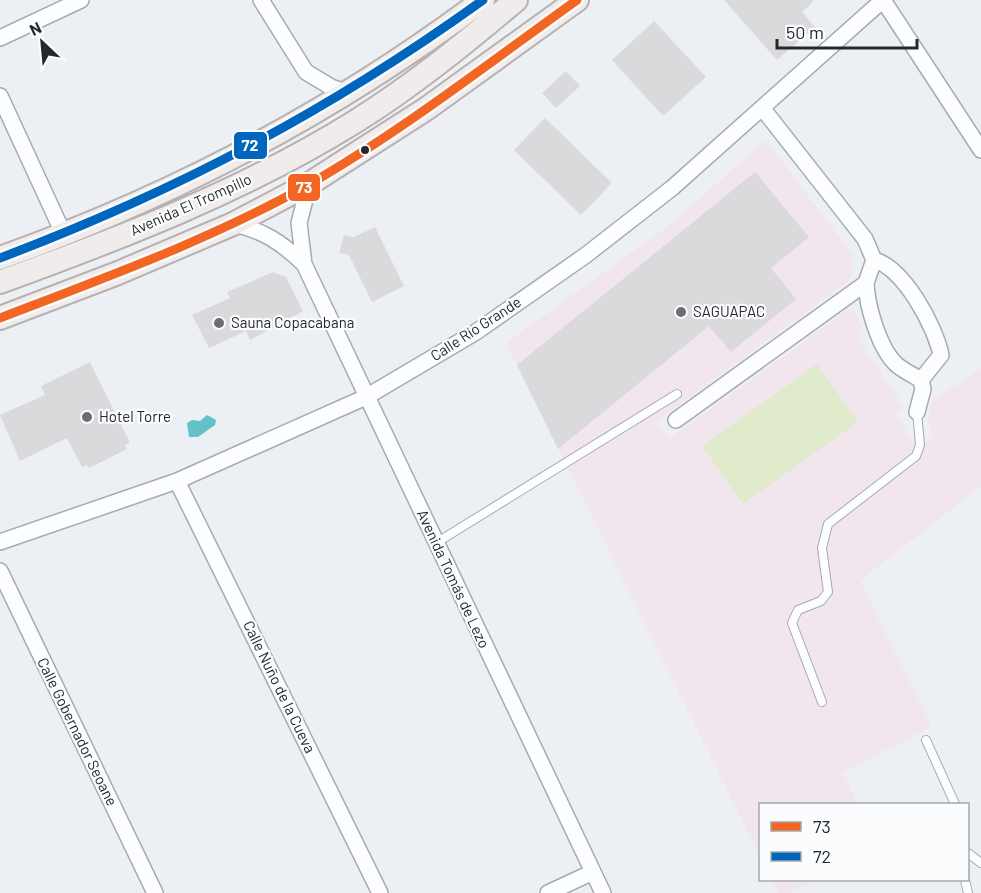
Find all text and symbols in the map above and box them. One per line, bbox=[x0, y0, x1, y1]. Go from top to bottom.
north arrow bbox=[12, 12, 72, 72]
scale bar bbox=[777, 12, 916, 50]
text: N bbox=[26, 17, 44, 39]
text: 50 m bbox=[786, 21, 824, 43]
line badge: 72 bbox=[233, 131, 268, 160]
text: 72 bbox=[242, 135, 258, 154]
unlabelled marker bbox=[359, 144, 371, 156]
street label: Avenida El Trompillo bbox=[127, 169, 254, 239]
line badge: 73 bbox=[287, 173, 321, 202]
text: 73 bbox=[296, 177, 312, 196]
street label: Calle Río Grande bbox=[427, 292, 524, 364]
place label: SAGUAPAC bbox=[693, 302, 765, 320]
marker: SAGUAPAC bbox=[674, 305, 688, 319]
place label: Sauna Copacabana bbox=[231, 313, 354, 331]
marker: Sauna Copacabana bbox=[212, 316, 226, 330]
place label: Hotel Torre bbox=[99, 407, 171, 425]
marker: Hotel Torre bbox=[80, 410, 94, 424]
street label: Avenida Tomás de Lezo bbox=[414, 506, 494, 651]
street label: Calle Nuño de la Cueva bbox=[240, 618, 320, 756]
street label: Calle Gobernador Seoane bbox=[34, 655, 122, 809]
legend bbox=[759, 803, 969, 881]
text: 73 bbox=[813, 815, 831, 837]
text: 72 bbox=[813, 845, 831, 867]

